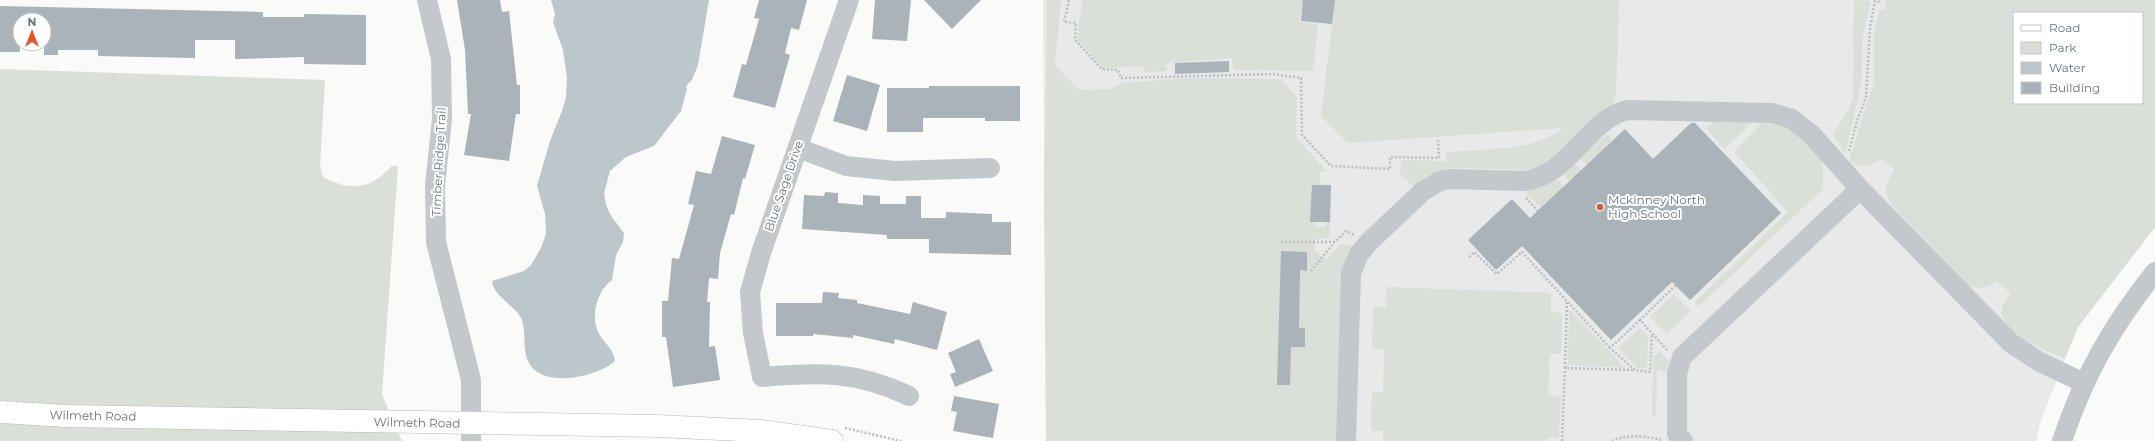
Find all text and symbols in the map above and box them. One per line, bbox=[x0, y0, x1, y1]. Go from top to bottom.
north arrow bbox=[12, 12, 52, 52]
legend bbox=[2013, 12, 2143, 104]
text: N bbox=[28, 15, 36, 29]
text: Road bbox=[2049, 20, 2080, 35]
text: Park bbox=[2049, 40, 2077, 55]
text: Water bbox=[2049, 60, 2086, 75]
text: Building bbox=[2049, 80, 2100, 95]
street label: Timber Ridge Trail bbox=[428, 107, 449, 217]
street label: Blue Sage Drive bbox=[761, 138, 806, 233]
place label: Mckinney North High School bbox=[1608, 192, 1705, 221]
marker: Mckinney North High School bbox=[1595, 202, 1605, 212]
street label: Wilmeth Road bbox=[49, 407, 137, 424]
street label: Wilmeth Road bbox=[373, 414, 461, 431]

